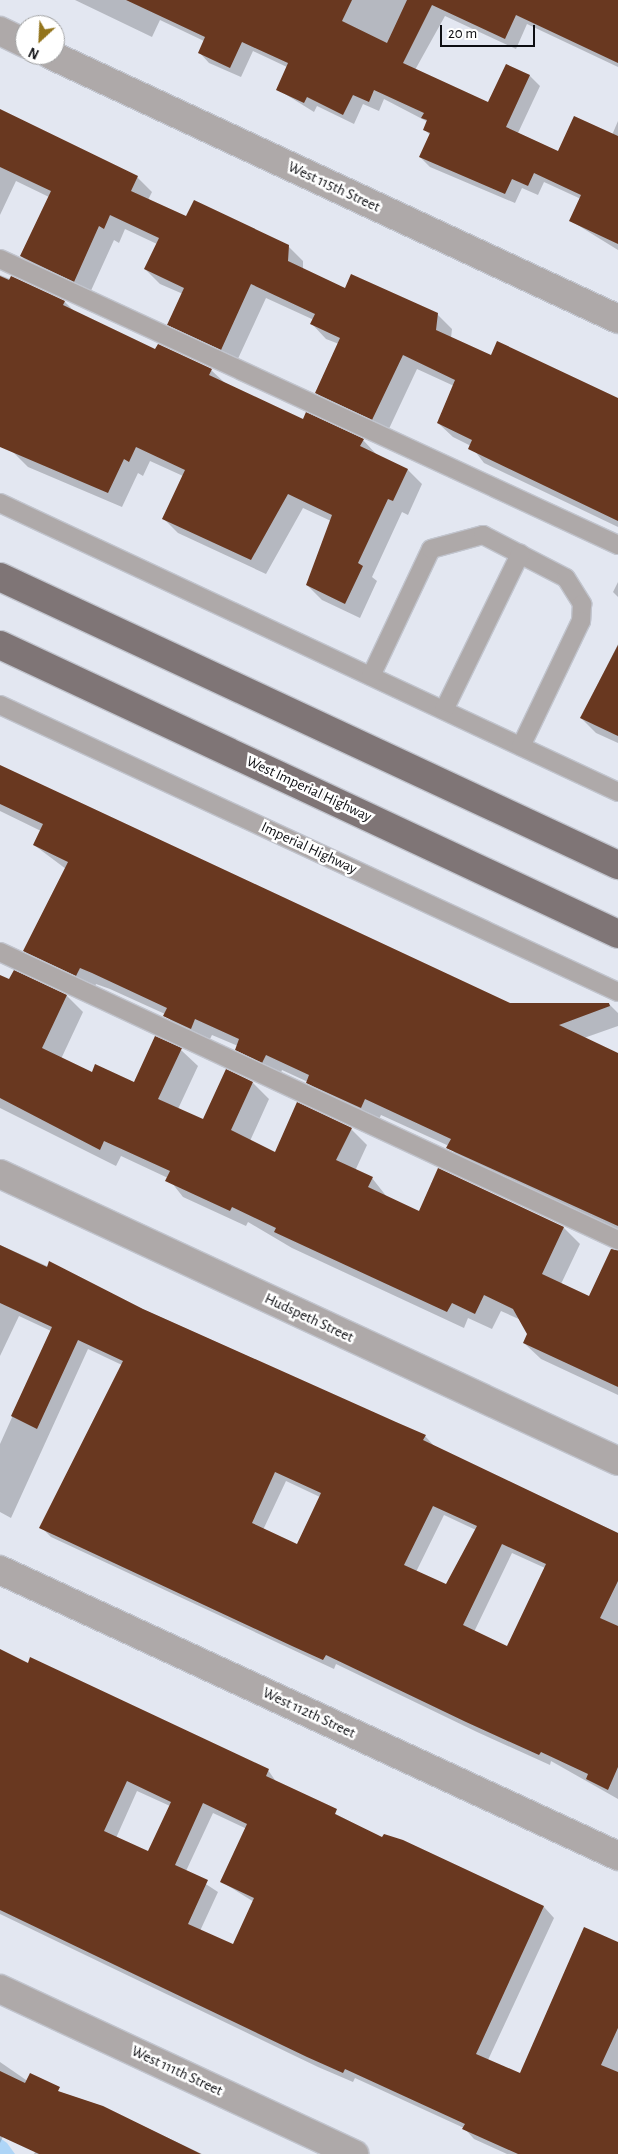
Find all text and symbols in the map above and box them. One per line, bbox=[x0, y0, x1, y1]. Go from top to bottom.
north arrow bbox=[15, 15, 65, 65]
scale bar bbox=[443, 15, 538, 47]
text: 20 m bbox=[448, 26, 477, 41]
text: N bbox=[27, 44, 41, 61]
street label: West 115th Street bbox=[285, 158, 383, 216]
street label: West Imperial Highway bbox=[243, 752, 375, 826]
street label: Imperial Highway bbox=[258, 818, 360, 878]
street label: Hudspeth Street bbox=[262, 1290, 356, 1346]
street label: West 112th Street bbox=[260, 1684, 358, 1742]
street label: West 111th Street bbox=[129, 2042, 225, 2100]

